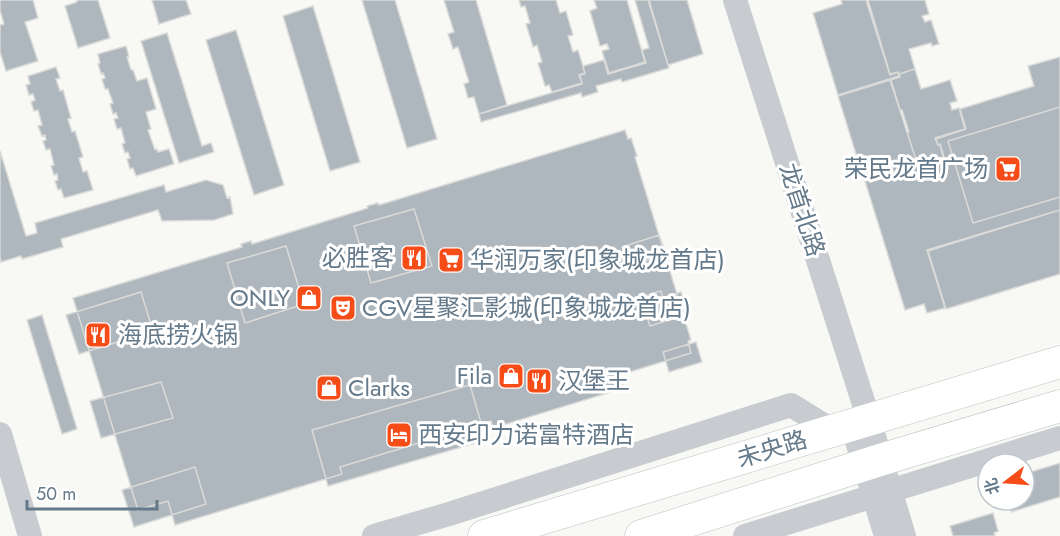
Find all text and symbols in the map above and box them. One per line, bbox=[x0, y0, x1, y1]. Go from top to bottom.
place label: 荣民龙首广场 bbox=[844, 151, 988, 186]
supermarket icon: 荣民龙首广场 bbox=[993, 154, 1023, 184]
street label: 龙首北路 bbox=[771, 159, 834, 261]
place label: 必胜客 bbox=[322, 240, 394, 275]
place label: 华润万家(印象城龙首店) bbox=[470, 242, 725, 277]
restaurant icon: 必胜客 bbox=[399, 243, 429, 273]
supermarket icon: 华润万家(印象城龙首店) bbox=[436, 245, 466, 275]
place label: ONLY bbox=[230, 280, 291, 315]
shop icon: ONLY bbox=[294, 283, 324, 313]
place label: CGV星聚汇影城(印象城龙首店) bbox=[362, 290, 691, 325]
theatre icon: CGV星聚汇影城(印象城龙首店) bbox=[328, 293, 358, 323]
place label: 海底捞火锅 bbox=[118, 317, 238, 352]
restaurant icon: 海底捞火锅 bbox=[83, 320, 113, 350]
place label: Fila bbox=[457, 358, 492, 393]
shop icon: Fila bbox=[496, 361, 526, 391]
place label: 汉堡王 bbox=[558, 363, 630, 398]
restaurant icon: 汉堡王 bbox=[524, 366, 554, 396]
place label: Clarks bbox=[348, 370, 410, 405]
shop icon: Clarks bbox=[314, 373, 344, 403]
place label: 西安印力诺富特酒店 bbox=[418, 417, 634, 452]
hotel icon: 西安印力诺富特酒店 bbox=[384, 420, 414, 450]
street label: 未央路 bbox=[732, 421, 811, 476]
north arrow bbox=[976, 452, 1036, 512]
scale bar bbox=[27, 473, 158, 511]
text: 北 bbox=[979, 475, 1005, 497]
text: 50 m bbox=[36, 481, 76, 507]

